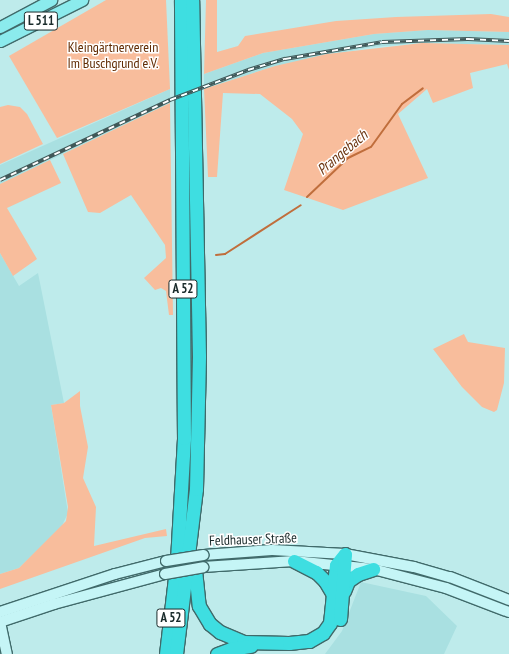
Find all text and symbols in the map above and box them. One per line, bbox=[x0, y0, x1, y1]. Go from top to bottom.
road number: L 511 bbox=[23, 10, 59, 32]
park label: Kleingärtnerverein Im Buschgrund e.V. bbox=[68, 39, 158, 72]
water label: Prangebach bbox=[313, 126, 371, 178]
road number: A 52 bbox=[168, 278, 198, 300]
street label: Feldhauser Straße bbox=[209, 529, 297, 549]
road number: A 52 bbox=[156, 607, 186, 629]

